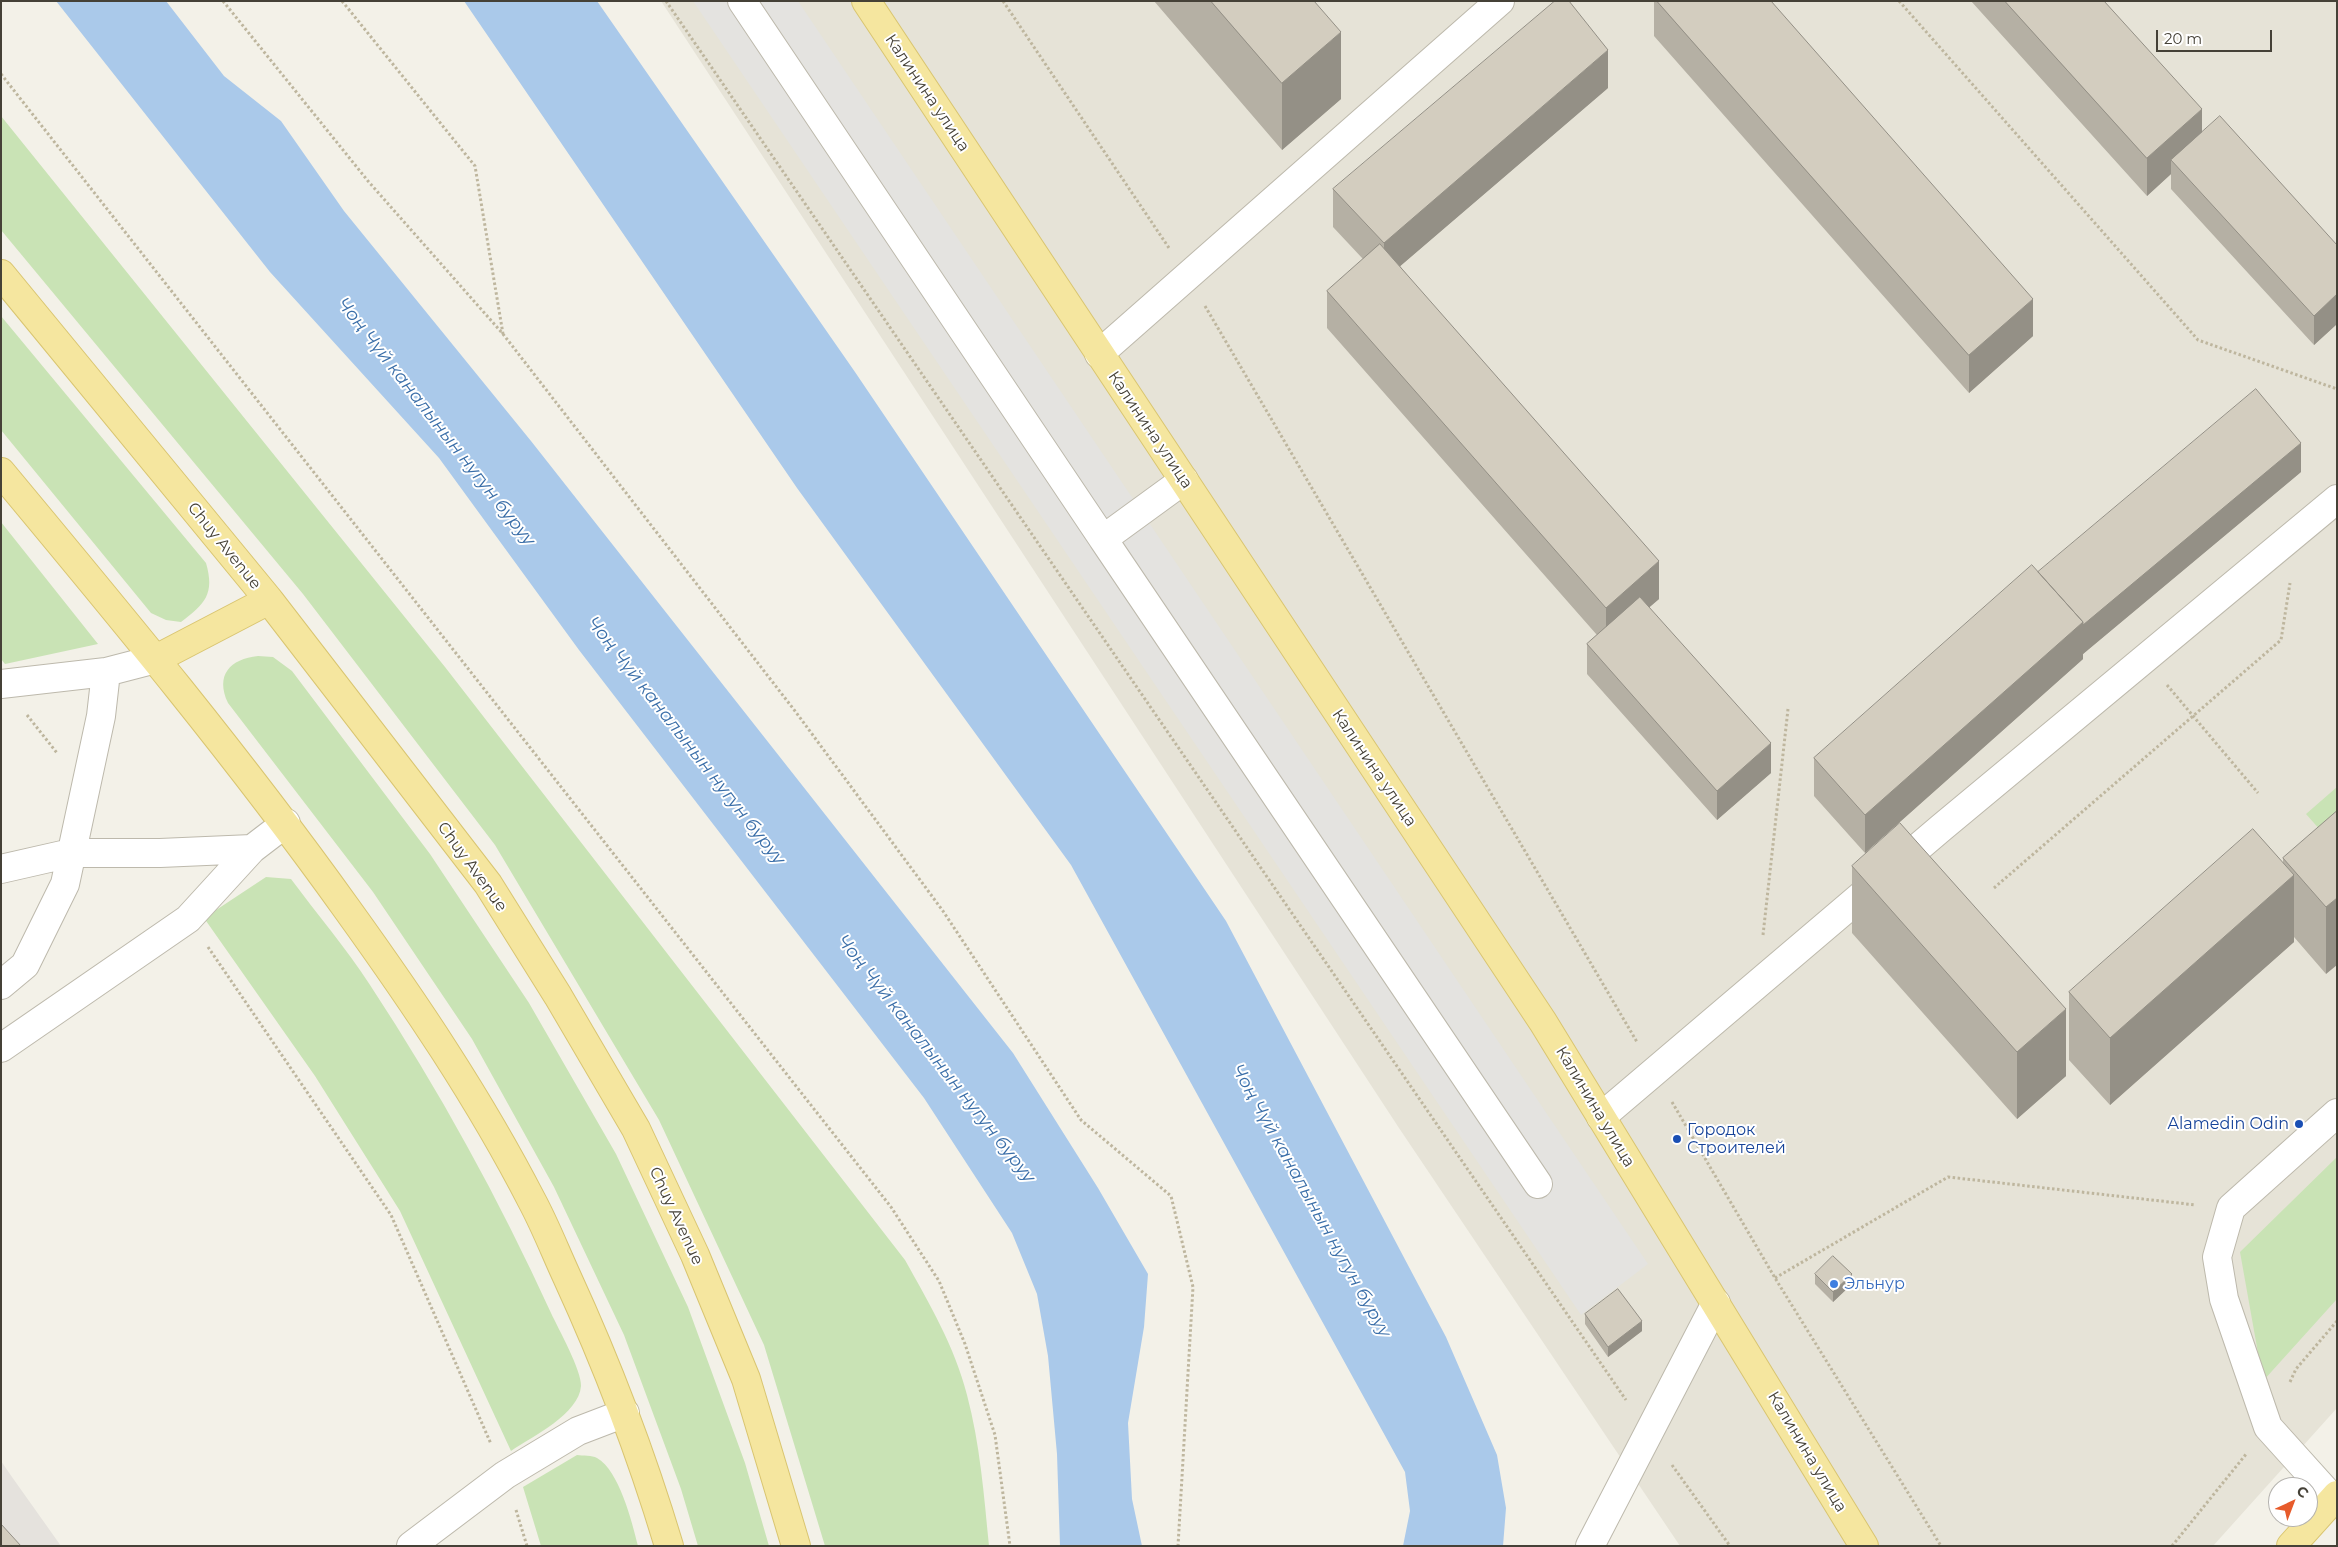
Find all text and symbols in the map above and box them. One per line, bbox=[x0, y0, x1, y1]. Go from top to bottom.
scale bar bbox=[2158, 20, 2274, 52]
text: 20 m bbox=[2164, 29, 2202, 48]
street label: Калинина улица bbox=[881, 31, 973, 155]
water label: Чоң Чүй каналынын нугун буруу bbox=[332, 293, 540, 551]
street label: Калинина улица bbox=[1104, 368, 1196, 492]
street label: Chuy Avenue bbox=[183, 499, 265, 593]
water label: Чоң Чүй каналынын нугун буруу bbox=[582, 612, 790, 870]
street label: Калинина улица bbox=[1328, 706, 1420, 830]
street label: Chuy Avenue bbox=[433, 818, 511, 916]
water label: Чоң Чүй каналынын нугун буруу bbox=[832, 930, 1040, 1188]
street label: Калинина улица bbox=[1551, 1043, 1639, 1171]
water label: Чоң Чүй каналынын нугун буруу bbox=[1227, 1060, 1395, 1342]
place label: Alamedin Odin bbox=[2168, 1114, 2289, 1134]
marker: Alamedin Odin bbox=[2293, 1118, 2305, 1130]
place label: Городок Строителей bbox=[1687, 1120, 1786, 1158]
marker: Городок Строителей bbox=[1671, 1133, 1683, 1145]
street label: Chuy Avenue bbox=[645, 1164, 707, 1268]
place label: Эльнур bbox=[1844, 1274, 1905, 1294]
marker: Эльнур bbox=[1828, 1278, 1840, 1290]
street label: Калинина улица bbox=[1763, 1388, 1851, 1516]
north arrow bbox=[2268, 1477, 2318, 1527]
text: С bbox=[2293, 1482, 2312, 1502]

